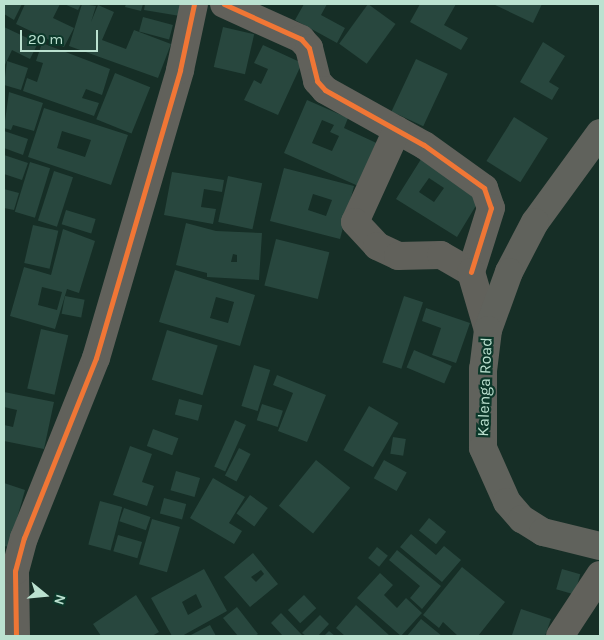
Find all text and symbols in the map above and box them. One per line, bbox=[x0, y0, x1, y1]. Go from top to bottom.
scale bar bbox=[22, 20, 100, 52]
text: 20 m bbox=[28, 30, 63, 48]
street label: Kalenga Road bbox=[474, 337, 496, 437]
north arrow bbox=[20, 570, 70, 620]
text: N bbox=[50, 592, 69, 607]

